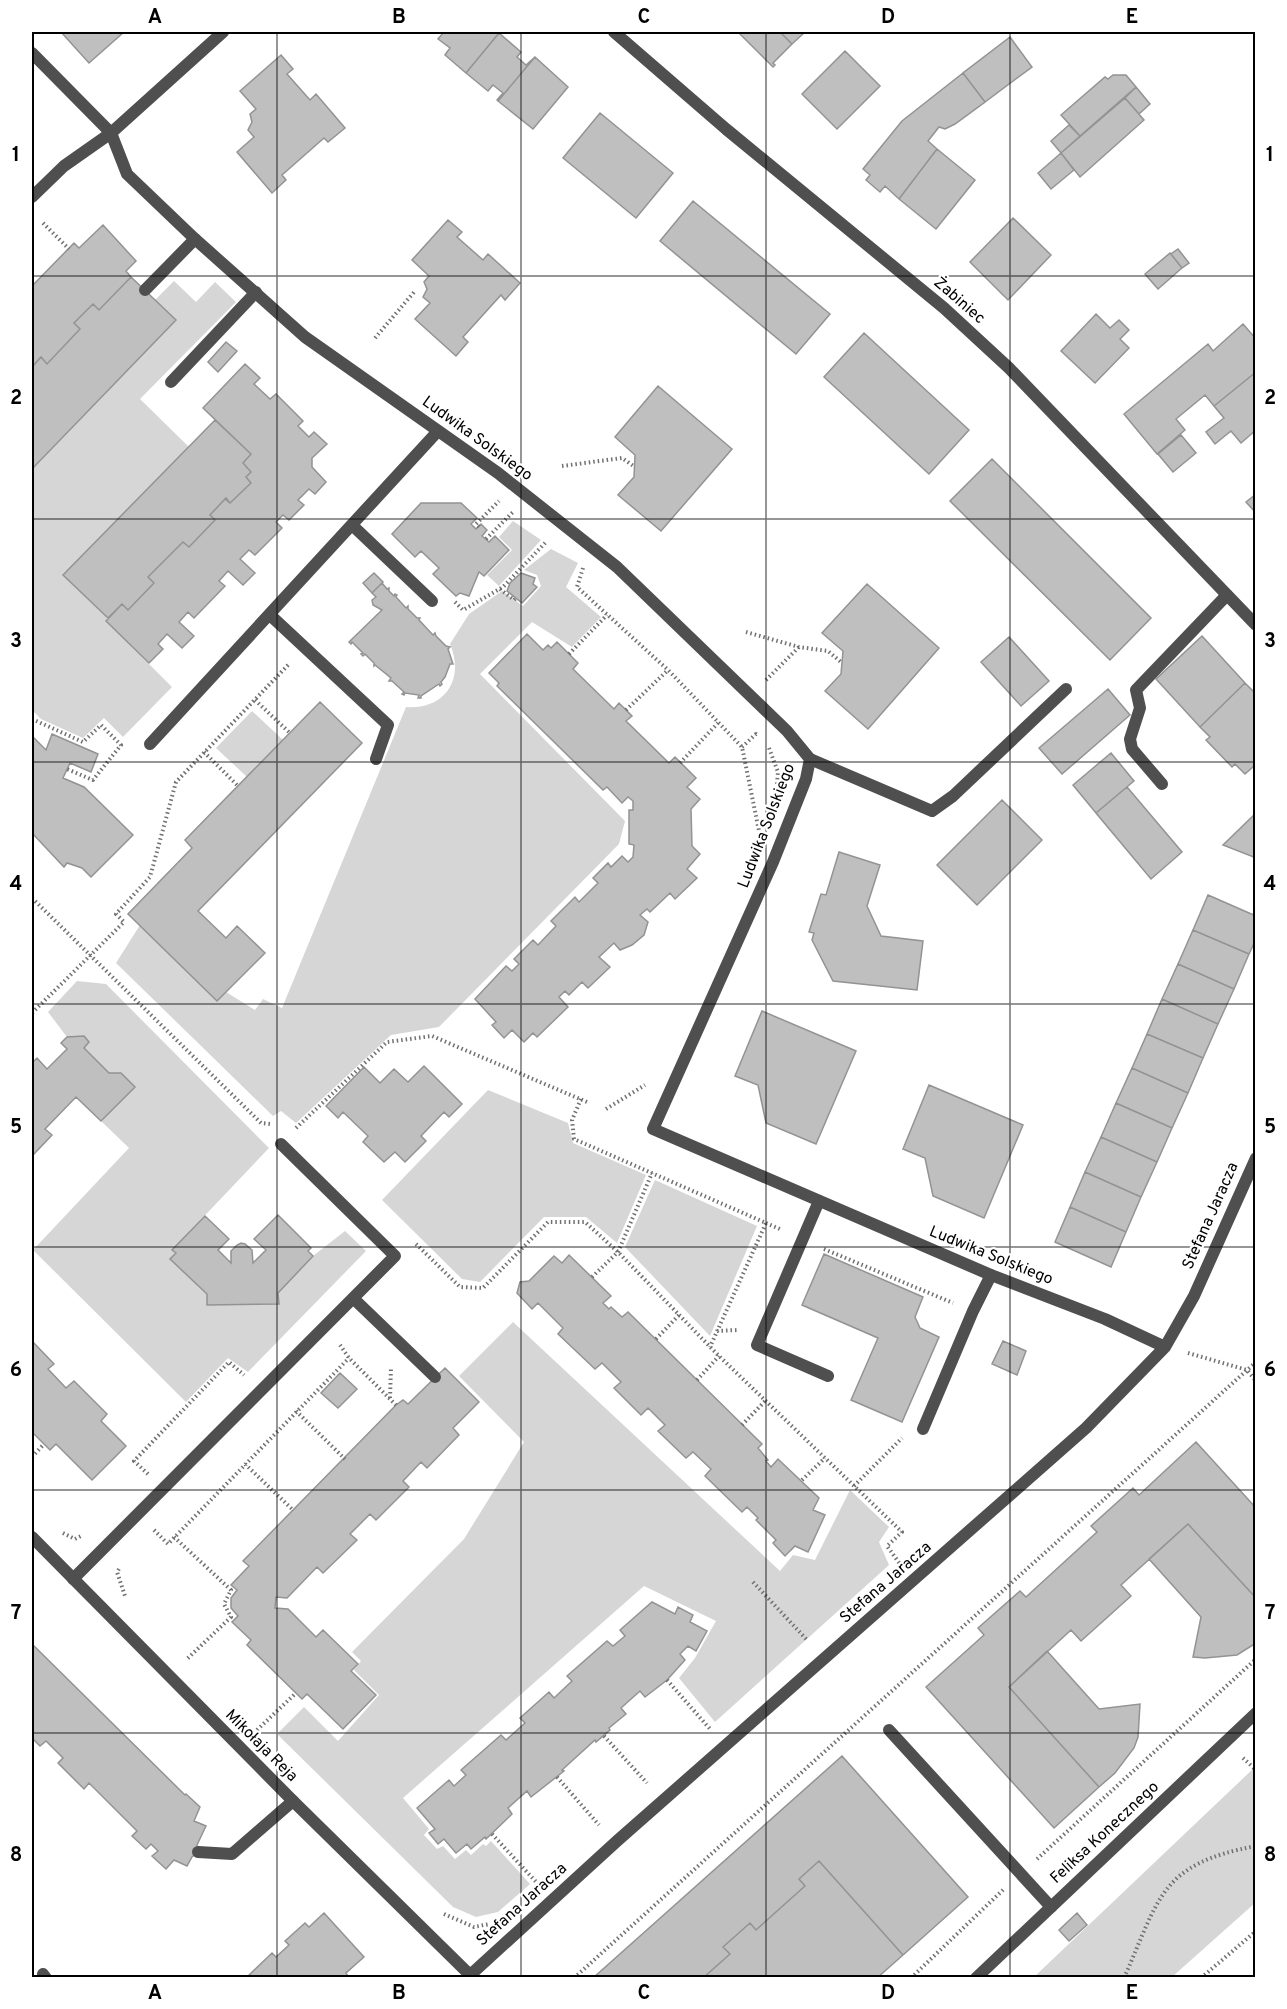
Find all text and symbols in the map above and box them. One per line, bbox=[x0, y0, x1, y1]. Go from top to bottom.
text: A bbox=[148, 5, 162, 31]
text: B bbox=[392, 5, 406, 31]
text: C bbox=[638, 5, 650, 31]
text: D bbox=[881, 5, 895, 31]
text: E bbox=[1126, 5, 1138, 31]
text: 1 bbox=[12, 143, 20, 169]
text: 1 bbox=[1266, 143, 1274, 169]
street label: Żabiniec bbox=[929, 272, 990, 329]
text: 2 bbox=[10, 386, 22, 412]
text: 2 bbox=[1264, 386, 1276, 412]
street label: Ludwika Solskiego bbox=[418, 392, 536, 486]
text: 3 bbox=[10, 629, 22, 655]
text: 3 bbox=[1264, 629, 1276, 655]
street label: Ludwika Solskiego bbox=[734, 761, 800, 891]
text: 4 bbox=[10, 872, 22, 898]
text: 4 bbox=[1264, 872, 1276, 898]
text: 5 bbox=[10, 1115, 22, 1141]
text: 5 bbox=[1264, 1115, 1276, 1141]
street label: Stefana Jaracza bbox=[1178, 1159, 1244, 1273]
street label: Ludwika Solskiego bbox=[926, 1222, 1056, 1290]
text: 6 bbox=[10, 1358, 22, 1384]
text: 6 bbox=[1264, 1358, 1276, 1384]
street label: Stefana Jaracza bbox=[836, 1538, 936, 1628]
text: 7 bbox=[11, 1601, 21, 1627]
text: 7 bbox=[1265, 1601, 1275, 1627]
street label: Mikołaja Reja bbox=[221, 1706, 301, 1786]
street label: Feliksa Konecznego bbox=[1046, 1777, 1164, 1889]
text: 8 bbox=[10, 1843, 22, 1869]
text: 8 bbox=[1264, 1843, 1276, 1869]
street label: Stefana Jaracza bbox=[473, 1859, 571, 1951]
text: A bbox=[148, 1981, 162, 2007]
text: B bbox=[392, 1981, 406, 2007]
text: C bbox=[638, 1981, 650, 2007]
text: D bbox=[881, 1981, 895, 2007]
text: E bbox=[1126, 1981, 1138, 2007]

